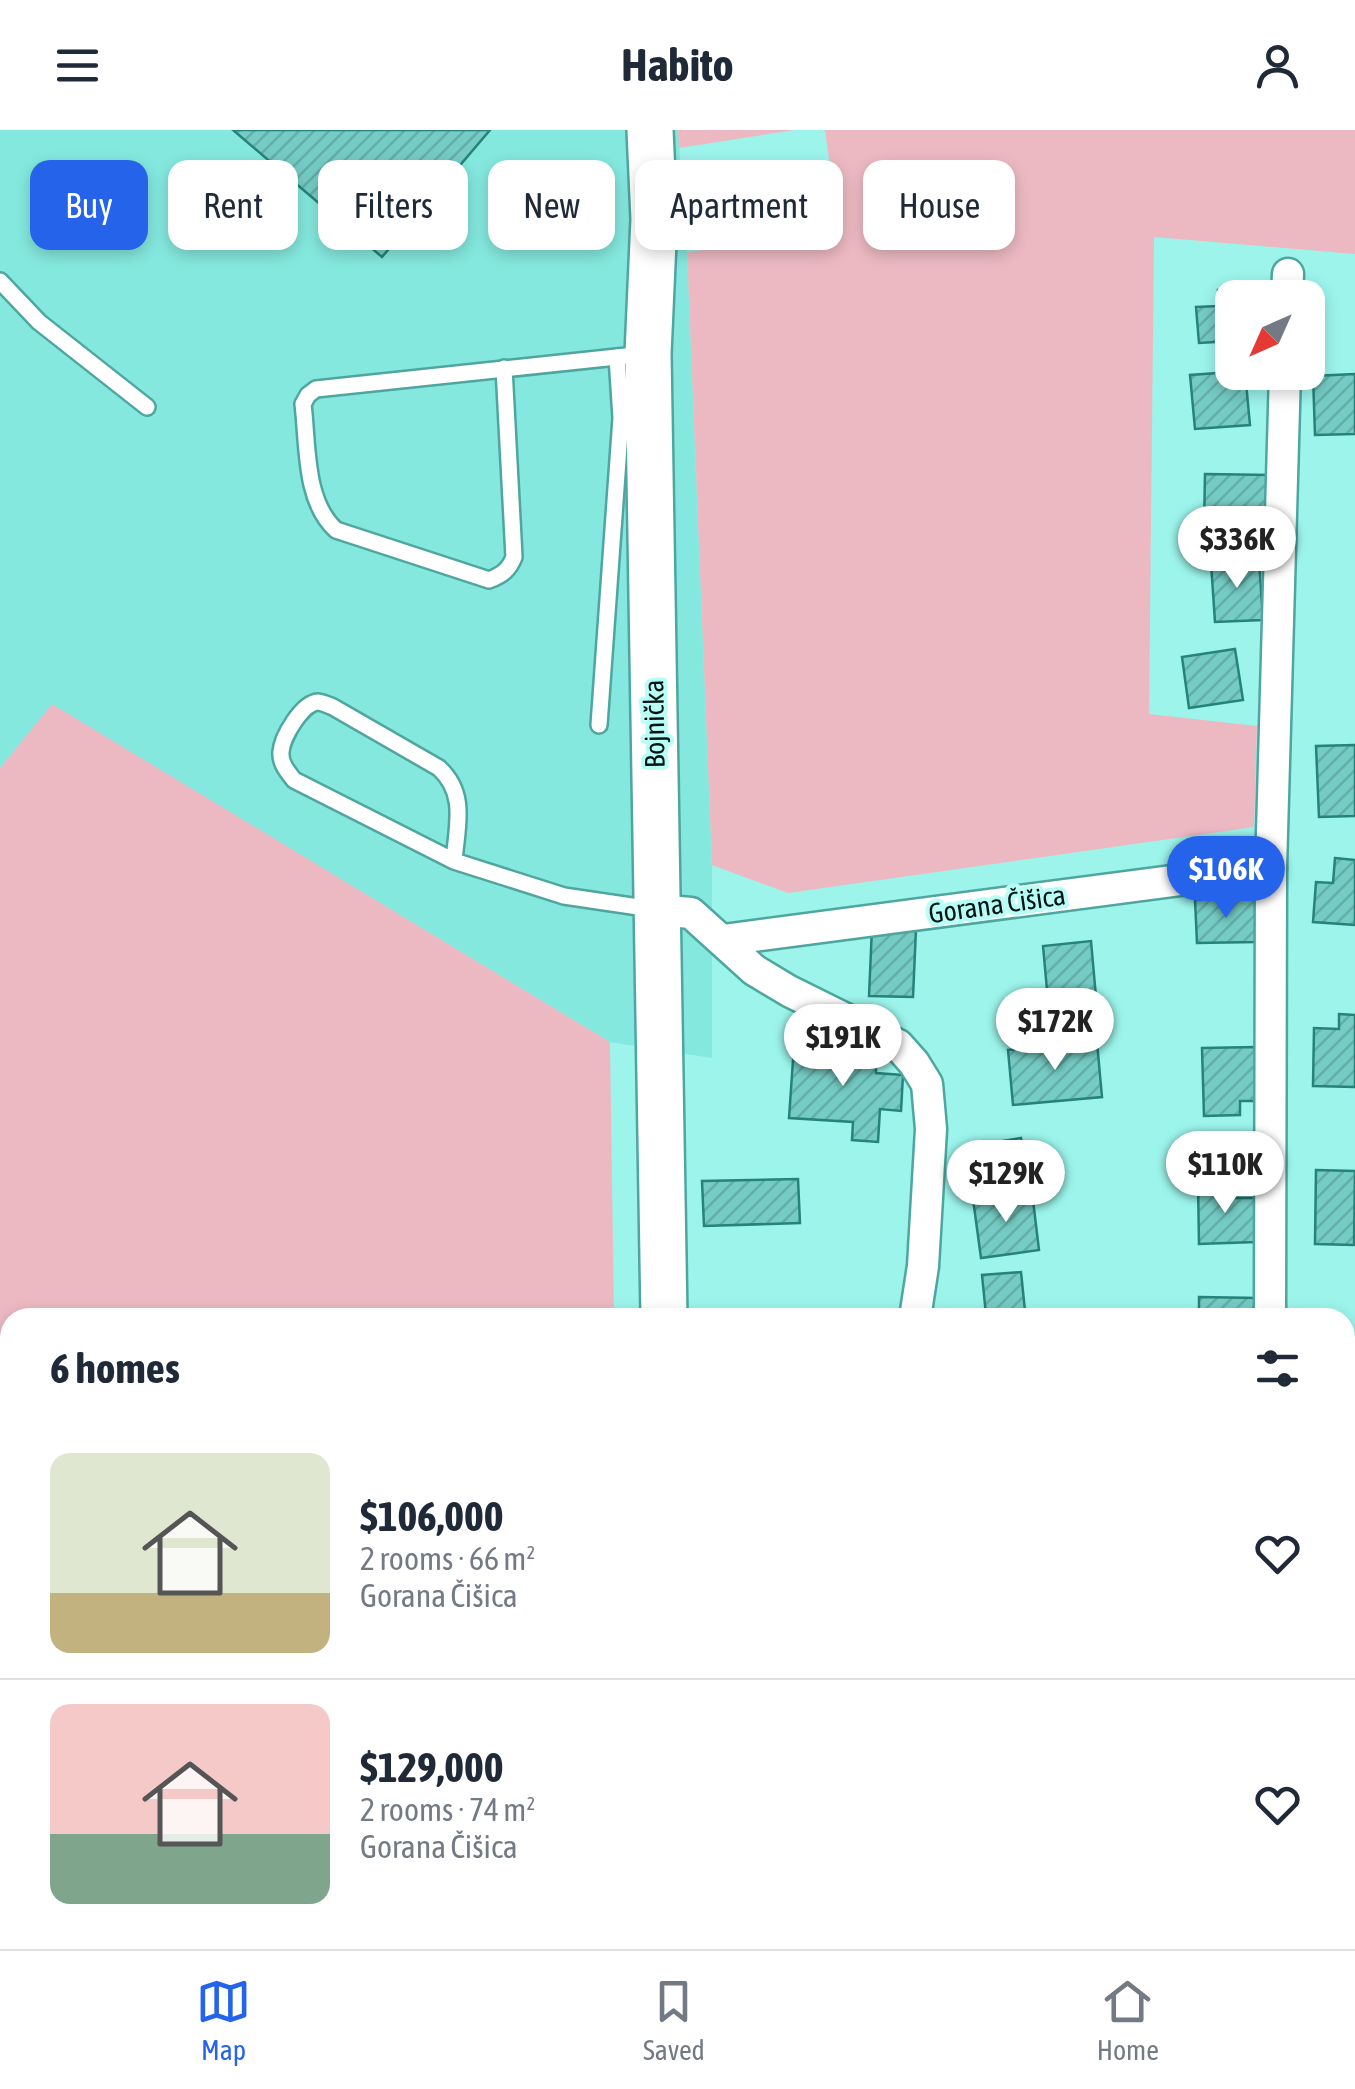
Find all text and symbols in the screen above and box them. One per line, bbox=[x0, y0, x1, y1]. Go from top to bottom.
icon: menu bbox=[50, 38, 105, 93]
icon: person bbox=[1250, 38, 1305, 93]
text: Habito bbox=[621, 39, 734, 91]
chip: Buy bbox=[30, 160, 148, 250]
chip: Rent bbox=[168, 160, 298, 250]
chip: Filters bbox=[318, 160, 468, 250]
chip: New bbox=[488, 160, 615, 250]
chip: Apartment bbox=[635, 160, 843, 250]
chip: House bbox=[863, 160, 1015, 250]
north arrow bbox=[1215, 280, 1325, 390]
map controls bbox=[1215, 280, 1325, 390]
pin: $336K bbox=[1167, 506, 1307, 591]
text: $336K bbox=[1200, 520, 1274, 557]
street label: Bojnička bbox=[637, 679, 671, 769]
pin: $106K bbox=[1156, 836, 1296, 921]
text: $106K bbox=[1189, 850, 1263, 887]
street label: Gorana Čišica bbox=[926, 879, 1068, 929]
pin: $172K bbox=[985, 988, 1125, 1073]
text: $172K bbox=[1018, 1002, 1092, 1039]
pin: $191K bbox=[773, 1004, 913, 1089]
text: $191K bbox=[806, 1018, 880, 1055]
pin: $110K bbox=[1155, 1131, 1295, 1216]
pin: $129K bbox=[936, 1140, 1076, 1225]
text: $110K bbox=[1188, 1145, 1262, 1182]
text: $129K bbox=[969, 1154, 1043, 1191]
icon: filters bbox=[1250, 1341, 1305, 1396]
text: 6 homes bbox=[50, 1344, 180, 1392]
text: $106,000 bbox=[360, 1492, 504, 1540]
icon: home bbox=[130, 1493, 250, 1613]
icon: heart bbox=[1250, 1526, 1305, 1581]
text: 2 rooms · 66 m² bbox=[360, 1540, 535, 1577]
text: Gorana Čišica bbox=[360, 1577, 518, 1614]
text: $129,000 bbox=[360, 1743, 504, 1791]
icon: home bbox=[130, 1744, 250, 1864]
icon: heart bbox=[1250, 1777, 1305, 1832]
text: 2 rooms · 74 m² bbox=[360, 1791, 535, 1828]
text: Gorana Čišica bbox=[360, 1828, 518, 1865]
tab: Map bbox=[196, 1974, 251, 2066]
tab: Saved bbox=[643, 1974, 705, 2066]
tab: Home bbox=[1097, 1974, 1159, 2066]

